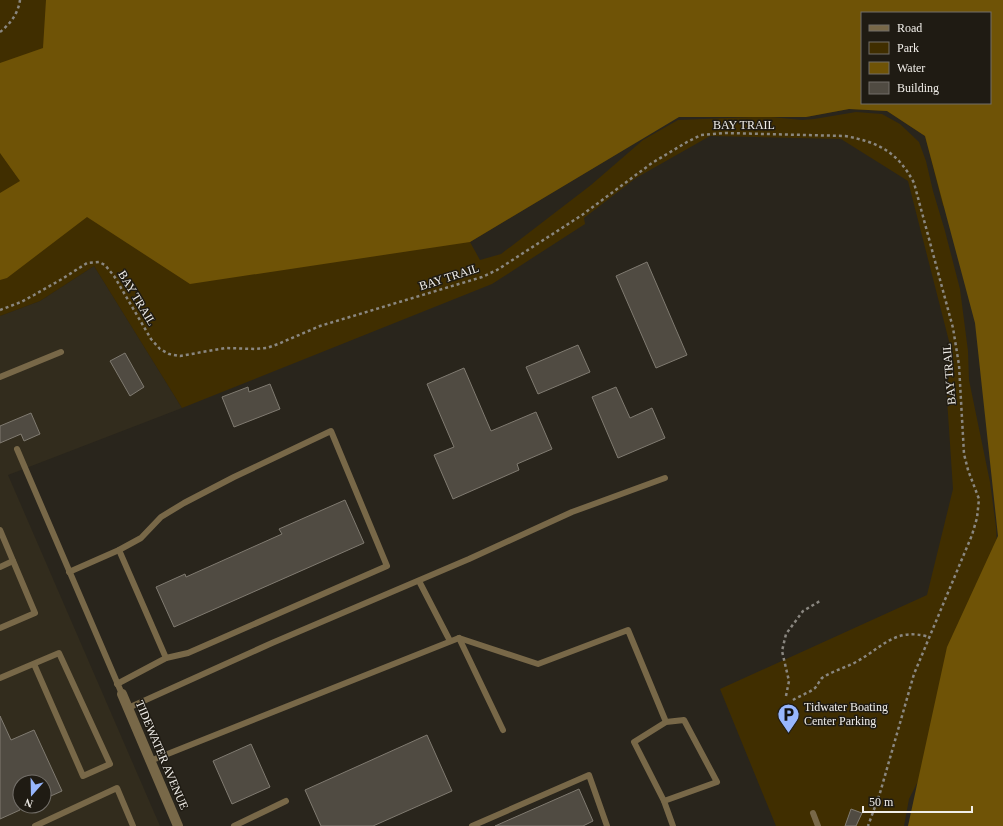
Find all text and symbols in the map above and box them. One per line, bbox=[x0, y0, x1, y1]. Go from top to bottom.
legend bbox=[861, 12, 991, 104]
text: Road bbox=[897, 21, 922, 35]
text: Park bbox=[897, 41, 919, 55]
text: Water bbox=[897, 61, 925, 75]
text: Building bbox=[897, 81, 939, 95]
street label: BAY TRAIL bbox=[713, 118, 775, 132]
street label: BAY TRAIL bbox=[417, 261, 481, 293]
street label: BAY TRAIL bbox=[115, 268, 159, 328]
street label: BAY TRAIL bbox=[939, 343, 959, 405]
street label: TIDEWATER AVENUE bbox=[133, 698, 191, 812]
place label: Tidwater Boating Center Parking bbox=[804, 700, 888, 728]
parking icon: Tidwater Boating Center Parking bbox=[776, 701, 802, 734]
north arrow bbox=[12, 774, 52, 814]
scale bar bbox=[863, 788, 972, 814]
text: 50 m bbox=[869, 795, 894, 809]
text: N bbox=[23, 796, 34, 810]

